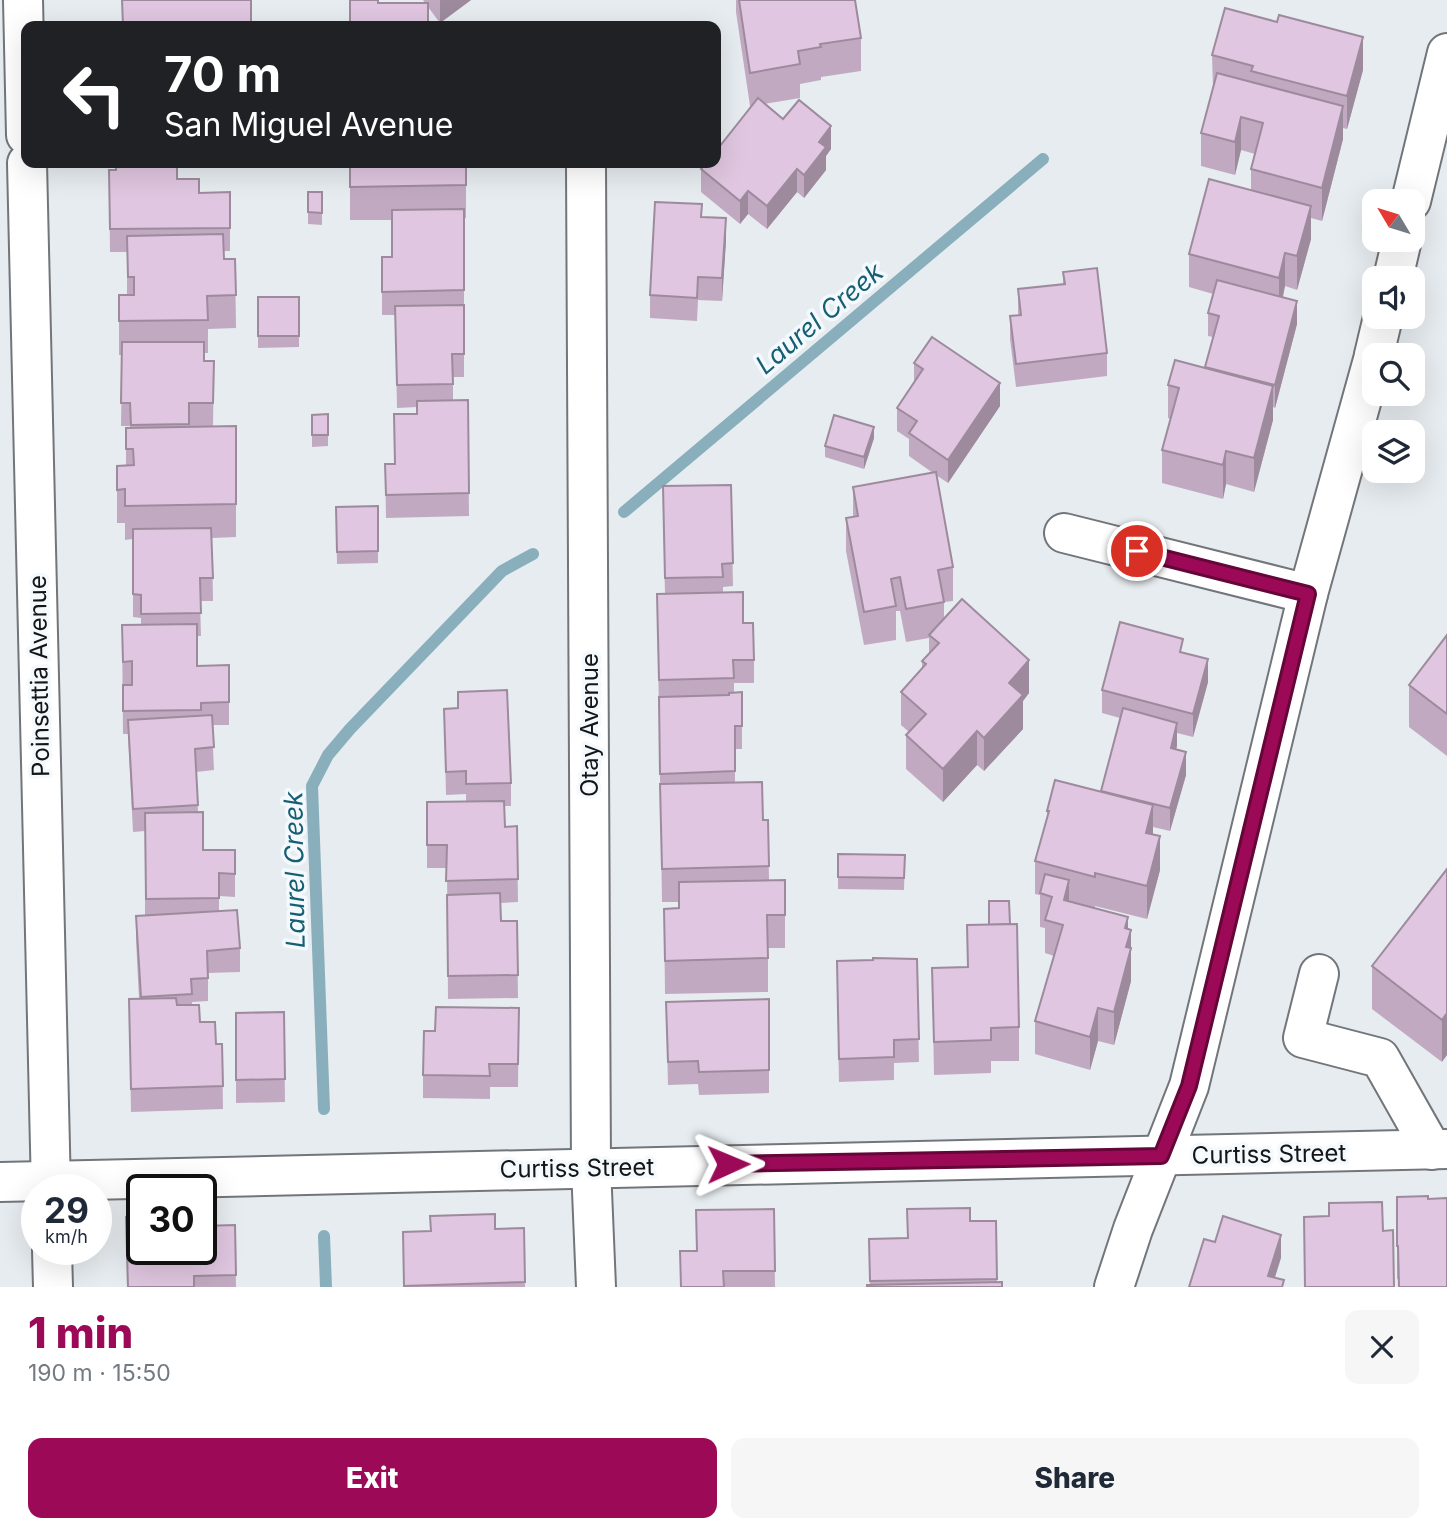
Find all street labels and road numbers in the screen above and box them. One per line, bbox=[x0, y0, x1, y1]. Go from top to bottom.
street label: Poinsettia Avenue bbox=[23, 575, 55, 777]
street label: Otay Avenue bbox=[575, 653, 604, 797]
street label: Curtiss Street bbox=[1191, 1138, 1347, 1170]
street label: Curtiss Street bbox=[499, 1152, 655, 1184]

